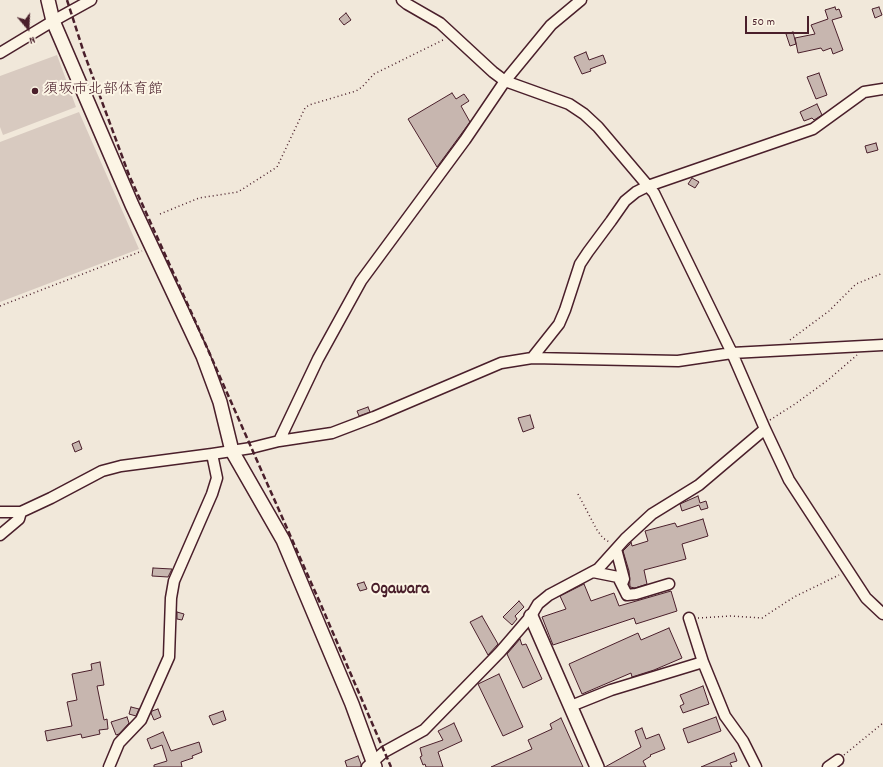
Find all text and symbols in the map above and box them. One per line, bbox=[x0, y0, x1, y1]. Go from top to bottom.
north arrow bbox=[8, 8, 48, 48]
scale bar bbox=[747, 8, 811, 34]
text: 50 m bbox=[752, 14, 775, 31]
text: N bbox=[27, 31, 37, 48]
place label: 須坂市北部体育館 bbox=[43, 82, 163, 100]
marker: 須坂市北部体育館 bbox=[30, 86, 40, 96]
district label: Ogawara bbox=[371, 581, 429, 601]

